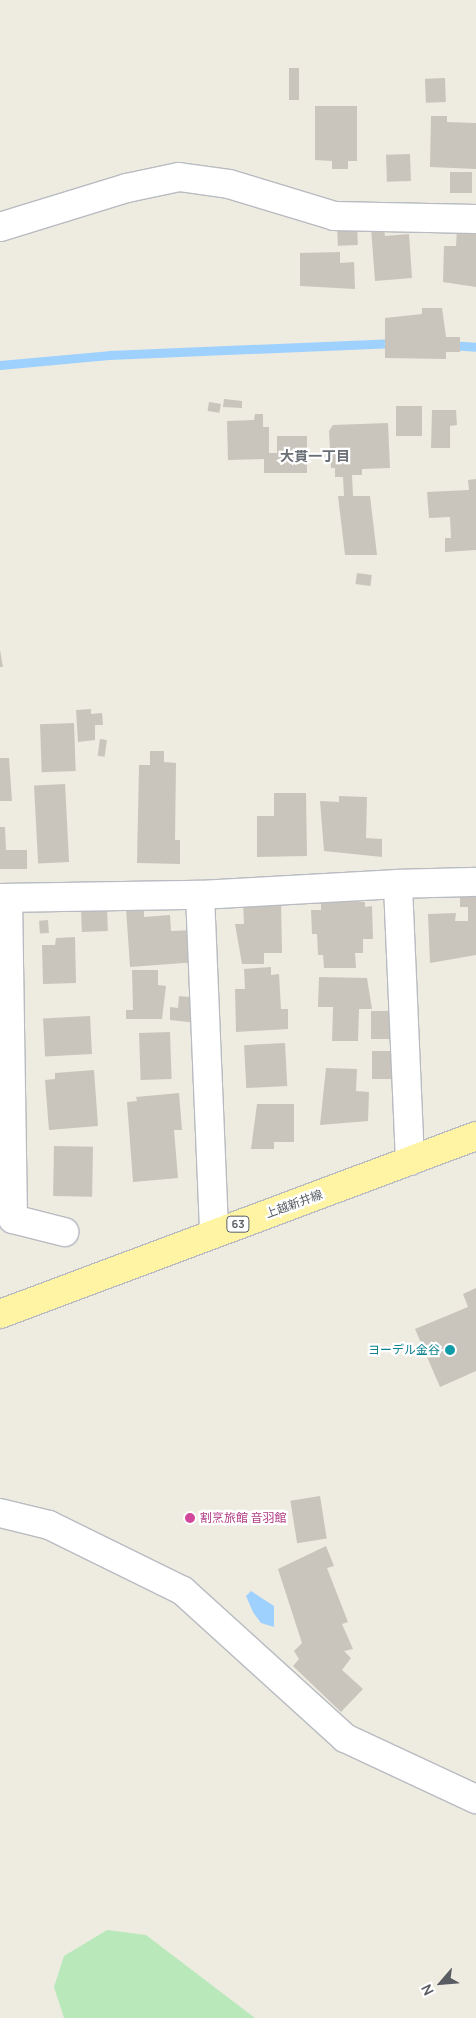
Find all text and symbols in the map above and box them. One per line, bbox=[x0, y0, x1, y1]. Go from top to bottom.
district label: 大貫一丁目 bbox=[280, 448, 350, 464]
street label: 上越新井線 bbox=[263, 1187, 325, 1221]
road number: 63 bbox=[226, 1216, 250, 1232]
place label: ヨーデル金谷 bbox=[368, 1343, 440, 1357]
marker: ヨーデル金谷 bbox=[444, 1344, 456, 1356]
place label: 割烹旅館 音羽館 bbox=[200, 1511, 286, 1525]
marker: 割烹旅館 音羽館 bbox=[184, 1512, 196, 1524]
north arrow bbox=[416, 1958, 466, 2008]
text: N bbox=[416, 1981, 438, 1999]

